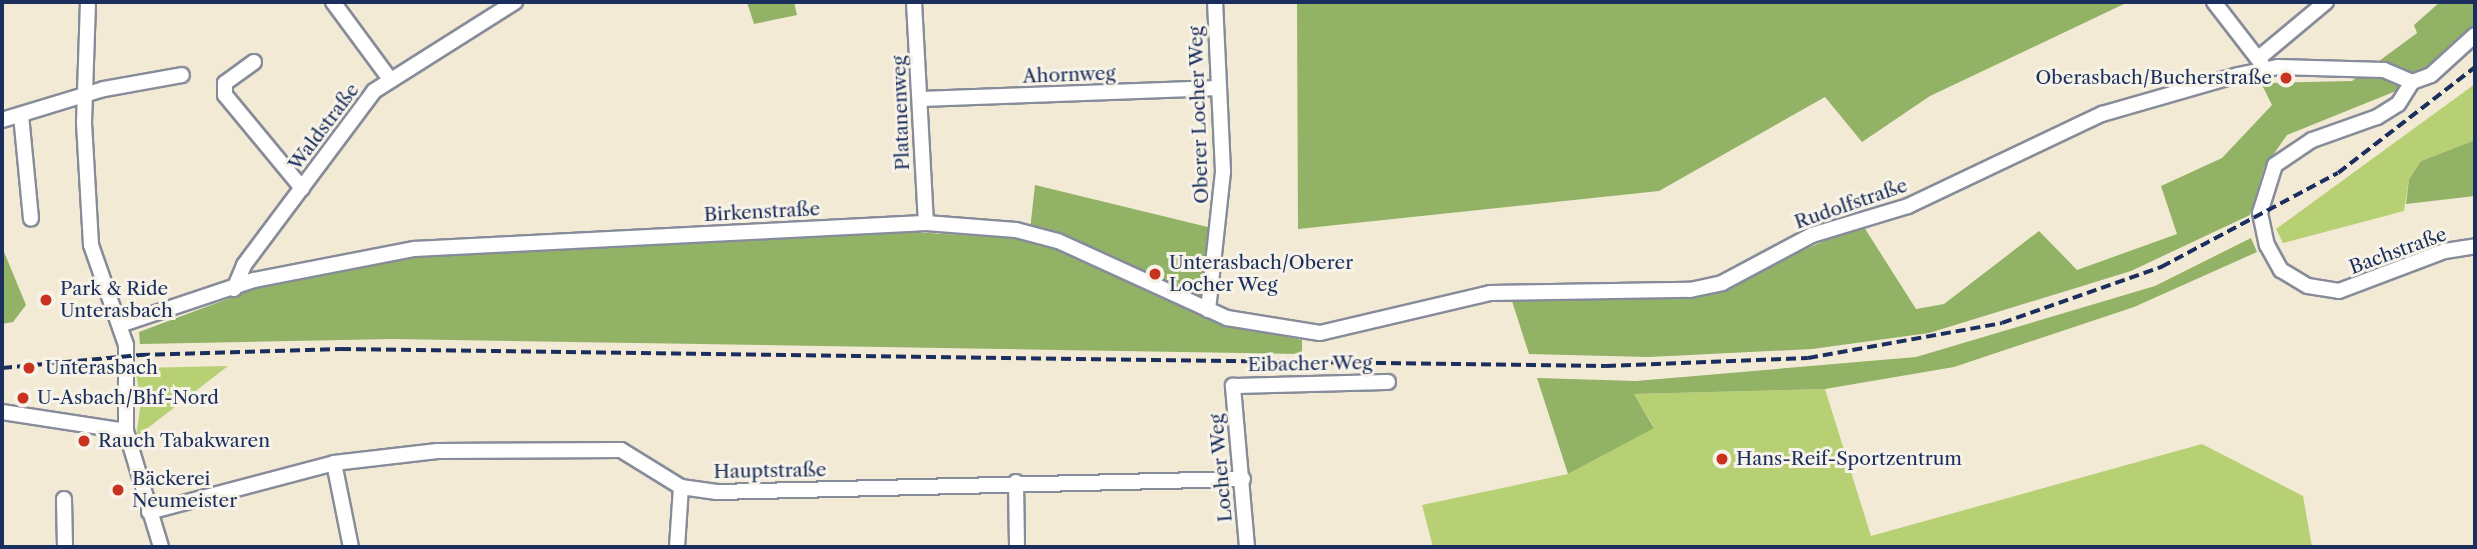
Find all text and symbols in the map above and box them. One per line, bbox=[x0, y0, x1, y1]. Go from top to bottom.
street label: Oberer Locher Weg bbox=[1184, 25, 1214, 205]
street label: Platanenweg bbox=[888, 55, 914, 171]
street label: Ahornweg bbox=[1022, 62, 1116, 88]
place label: Oberasbach/Bucherstraße bbox=[2036, 67, 2272, 89]
marker: Oberasbach/Bucherstraße bbox=[2278, 70, 2294, 86]
street label: Waldstraße bbox=[284, 79, 364, 175]
street label: Rudolfstraße bbox=[1792, 174, 1910, 234]
street label: Birkenstraße bbox=[703, 198, 821, 226]
street label: Bachstraße bbox=[2346, 223, 2450, 279]
place label: Unterasbach/Oberer Locher Weg bbox=[1169, 252, 1353, 296]
marker: Unterasbach/Oberer Locher Weg bbox=[1147, 266, 1163, 282]
place label: Park & Ride Unterasbach bbox=[60, 278, 173, 322]
marker: Park & Ride Unterasbach bbox=[38, 292, 54, 308]
street label: Eibacher Weg bbox=[1247, 352, 1373, 376]
place label: Unterasbach bbox=[45, 357, 158, 379]
marker: Unterasbach bbox=[19, 358, 39, 378]
place label: U-Asbach/Bhf-Nord bbox=[37, 387, 219, 409]
marker: U-Asbach/Bhf-Nord bbox=[15, 390, 31, 406]
street label: Locher Weg bbox=[1205, 412, 1237, 524]
place label: Rauch Tabakwaren bbox=[98, 430, 271, 452]
marker: Rauch Tabakwaren bbox=[76, 433, 92, 449]
place label: Hans-Reif-Sportzentrum bbox=[1736, 448, 1962, 470]
marker: Hans-Reif-Sportzentrum bbox=[1714, 451, 1730, 467]
street label: Hauptstraße bbox=[713, 459, 827, 483]
place label: Bäckerei Neumeister bbox=[132, 468, 237, 512]
marker: Bäckerei Neumeister bbox=[110, 482, 126, 498]

